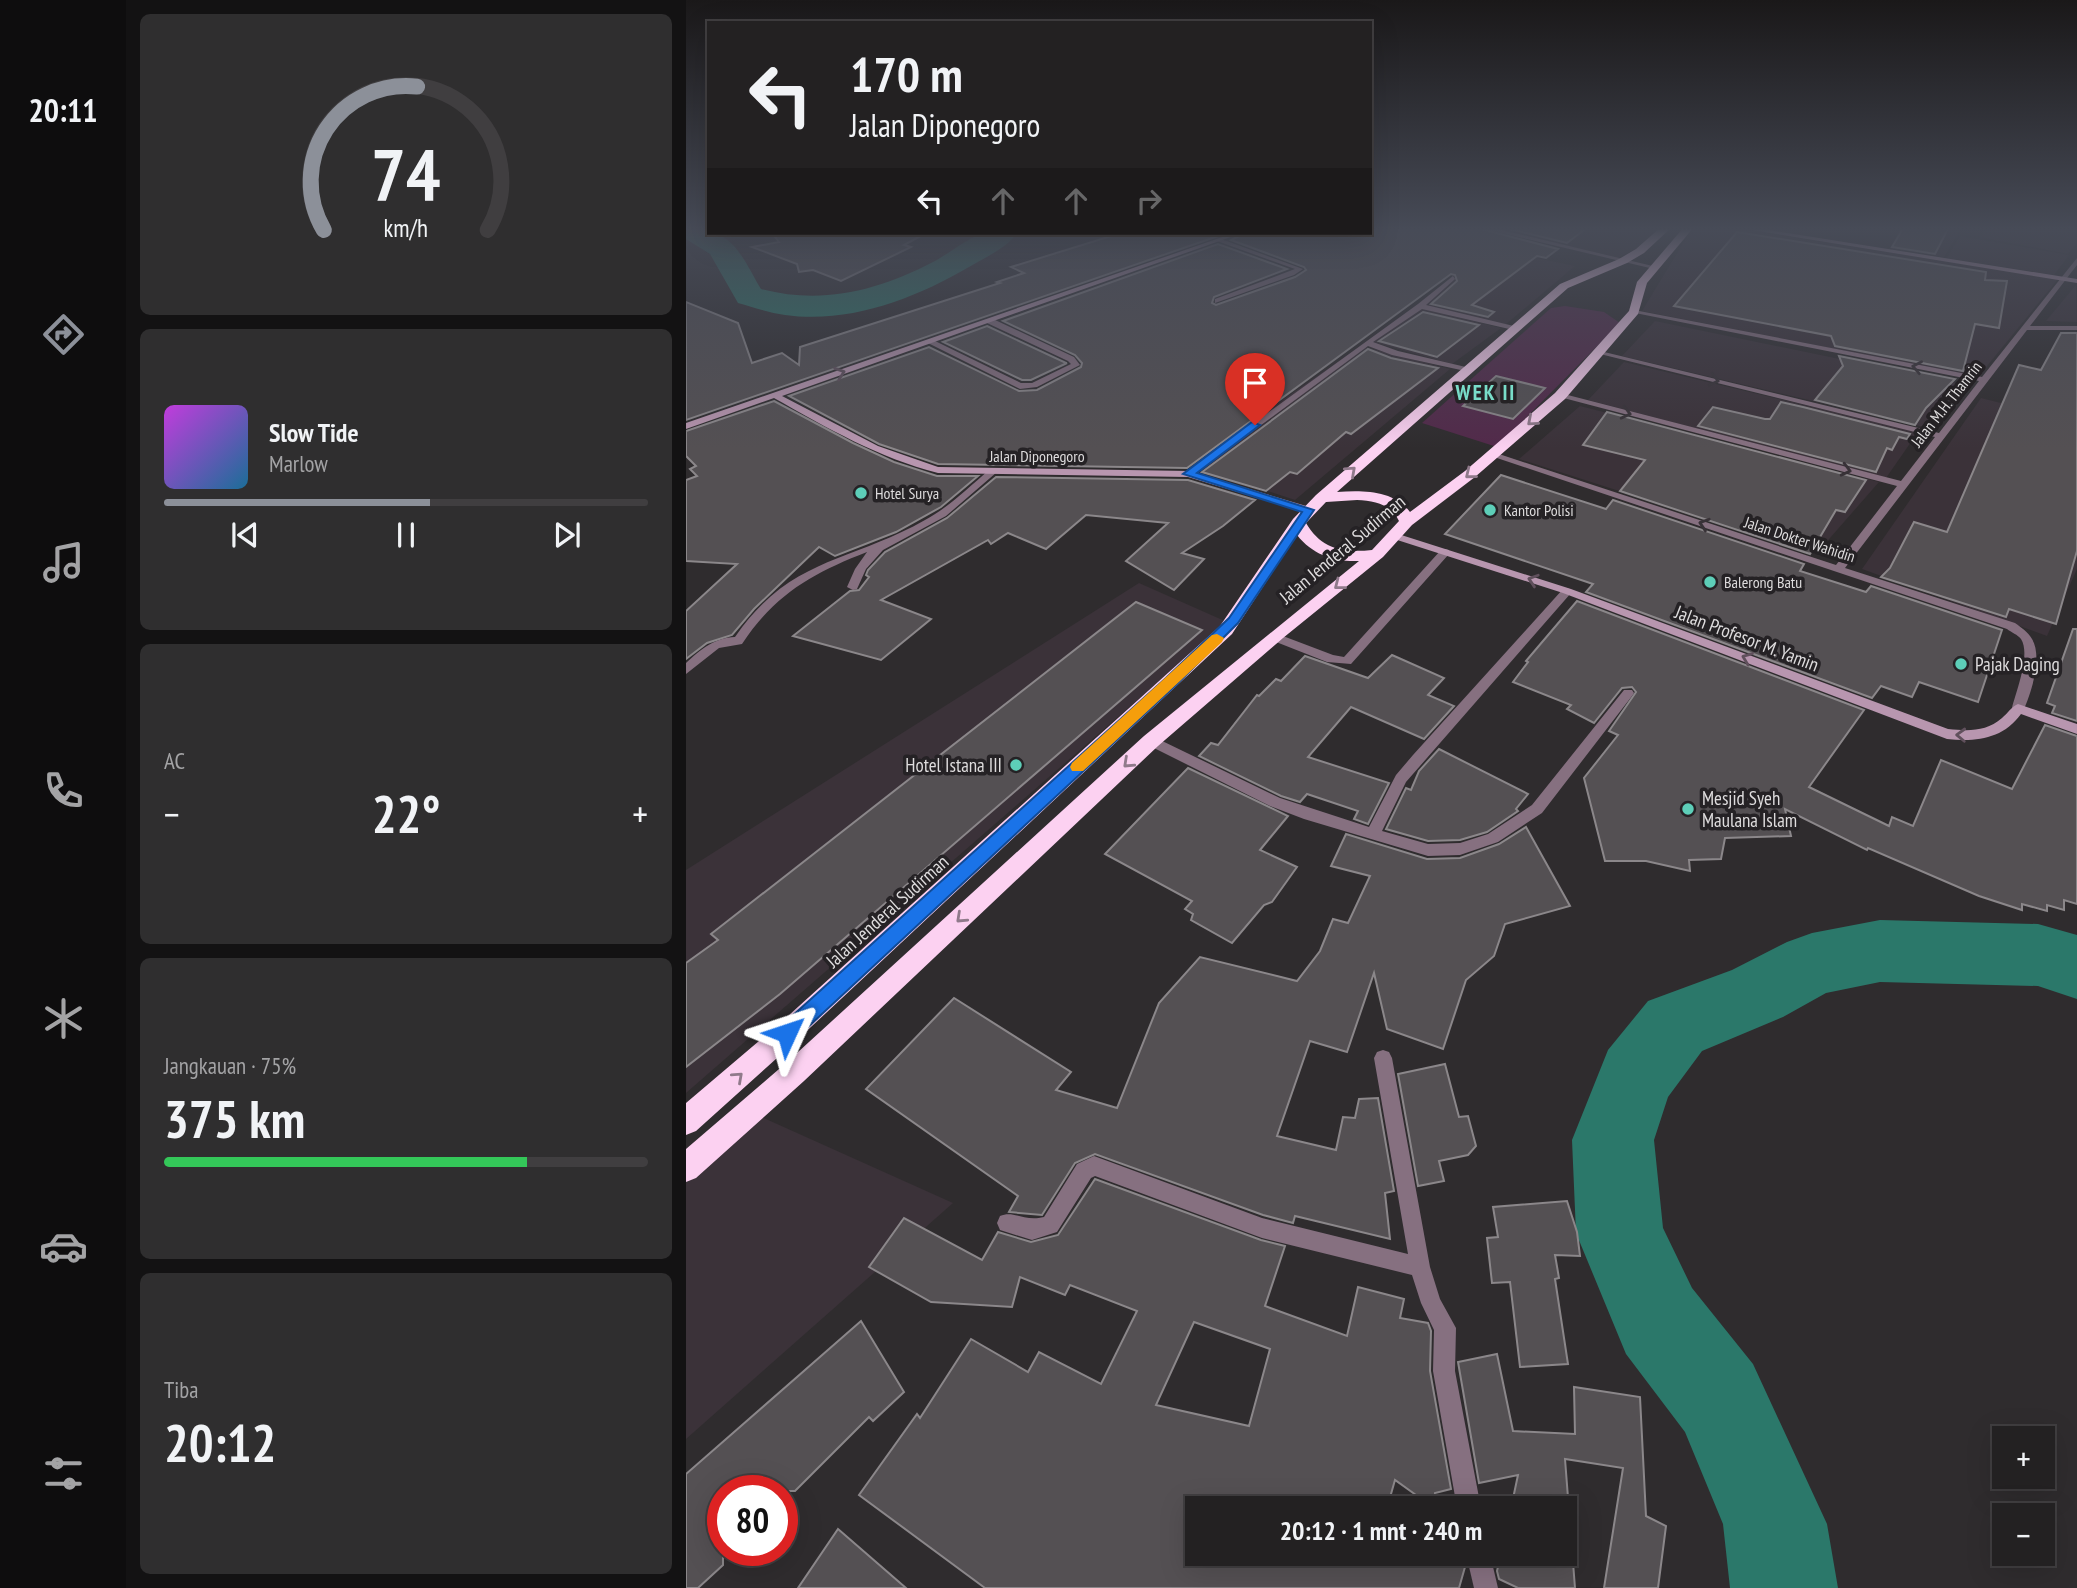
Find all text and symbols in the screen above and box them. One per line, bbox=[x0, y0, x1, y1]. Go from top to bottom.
text: 170 m bbox=[850, 42, 963, 106]
icon: left bbox=[735, 49, 826, 140]
text: 20:11 bbox=[28, 89, 98, 131]
text: Jalan Diponegoro bbox=[850, 104, 1040, 146]
text: 74 bbox=[371, 127, 441, 221]
icon: left bbox=[911, 182, 949, 220]
icon: ahead bbox=[984, 182, 1022, 220]
icon: ahead bbox=[1057, 182, 1095, 220]
icon: right bbox=[1130, 182, 1168, 220]
text: km/h bbox=[384, 212, 428, 244]
icon: directions bbox=[39, 310, 88, 359]
pin bbox=[1225, 353, 1285, 425]
street label: Jalan M.H. Thamrin bbox=[1906, 357, 1986, 452]
one-way arrow bbox=[1911, 360, 1923, 375]
icon: arrive bbox=[1236, 364, 1274, 402]
one-way arrow bbox=[834, 367, 846, 381]
one-way arrow bbox=[1708, 372, 1720, 387]
district label: WEK II bbox=[1455, 379, 1516, 406]
one-way arrow bbox=[1620, 405, 1632, 419]
one-way arrow bbox=[1527, 413, 1540, 425]
text: Slow Tide bbox=[269, 416, 359, 449]
street label: Jalan Diponegoro bbox=[988, 446, 1085, 466]
text: Marlow bbox=[269, 449, 328, 478]
one-way arrow bbox=[1840, 462, 1852, 476]
one-way arrow bbox=[1465, 465, 1477, 478]
one-way arrow bbox=[1343, 467, 1356, 480]
place label: Hotel Surya bbox=[875, 483, 939, 503]
marker: Hotel Surya bbox=[853, 485, 869, 501]
street label: Jalan Jenderal Sudirman bbox=[1273, 489, 1410, 609]
place label: Kantor Polisi bbox=[1504, 500, 1574, 520]
marker: Kantor Polisi bbox=[1482, 502, 1498, 518]
street label: Jalan Dokter Wahidin bbox=[1741, 511, 1858, 566]
icon: previous bbox=[226, 516, 264, 554]
icon: pause bbox=[387, 516, 425, 554]
icon: next bbox=[548, 516, 586, 554]
one-way arrow bbox=[1698, 518, 1711, 532]
icon: music bbox=[39, 538, 88, 587]
place label: Balerong Batu bbox=[1724, 572, 1802, 592]
one-way arrow bbox=[1528, 574, 1540, 588]
marker: Balerong Batu bbox=[1702, 574, 1718, 590]
one-way arrow bbox=[1334, 577, 1347, 589]
street label: Jalan Profesor M. Yamin bbox=[1671, 599, 1822, 676]
place label: Pajak Daging bbox=[1975, 652, 2060, 676]
one-way arrow bbox=[1742, 653, 1754, 667]
marker: Pajak Daging bbox=[1953, 656, 1969, 672]
one-way arrow bbox=[1955, 727, 1966, 742]
text: AC bbox=[164, 746, 185, 775]
place label: Hotel Istana III bbox=[905, 753, 1002, 777]
one-way arrow bbox=[1123, 755, 1136, 767]
marker: Hotel Istana III bbox=[1008, 757, 1024, 773]
icon: phone bbox=[39, 766, 88, 815]
text: 22° bbox=[372, 780, 440, 847]
place label: Mesjid Syeh Maulana Islam bbox=[1702, 786, 1797, 832]
text: − bbox=[164, 789, 180, 838]
text: + bbox=[632, 789, 648, 838]
marker: Mesjid Syeh Maulana Islam bbox=[1680, 801, 1696, 817]
street label: Jalan Jenderal Sudirman bbox=[820, 850, 953, 973]
one-way arrow bbox=[956, 909, 969, 922]
icon: climate bbox=[39, 994, 88, 1043]
position arrow bbox=[750, 996, 824, 1070]
text: Jangkauan · 75% bbox=[164, 1051, 296, 1080]
one-way arrow bbox=[730, 1072, 743, 1085]
text: 375 km bbox=[164, 1085, 305, 1152]
icon: car bbox=[39, 1222, 88, 1271]
text: Tiba bbox=[164, 1375, 198, 1404]
text: 20:12 bbox=[164, 1409, 276, 1476]
map controls bbox=[1992, 1426, 2055, 1566]
button: + bbox=[1992, 1426, 2055, 1489]
icon: filters bbox=[39, 1449, 88, 1498]
speed limit sign: 80 bbox=[707, 1475, 798, 1566]
button: − bbox=[1992, 1503, 2055, 1566]
text: 20:12 · 1 mnt · 240 m bbox=[1280, 1514, 1482, 1547]

